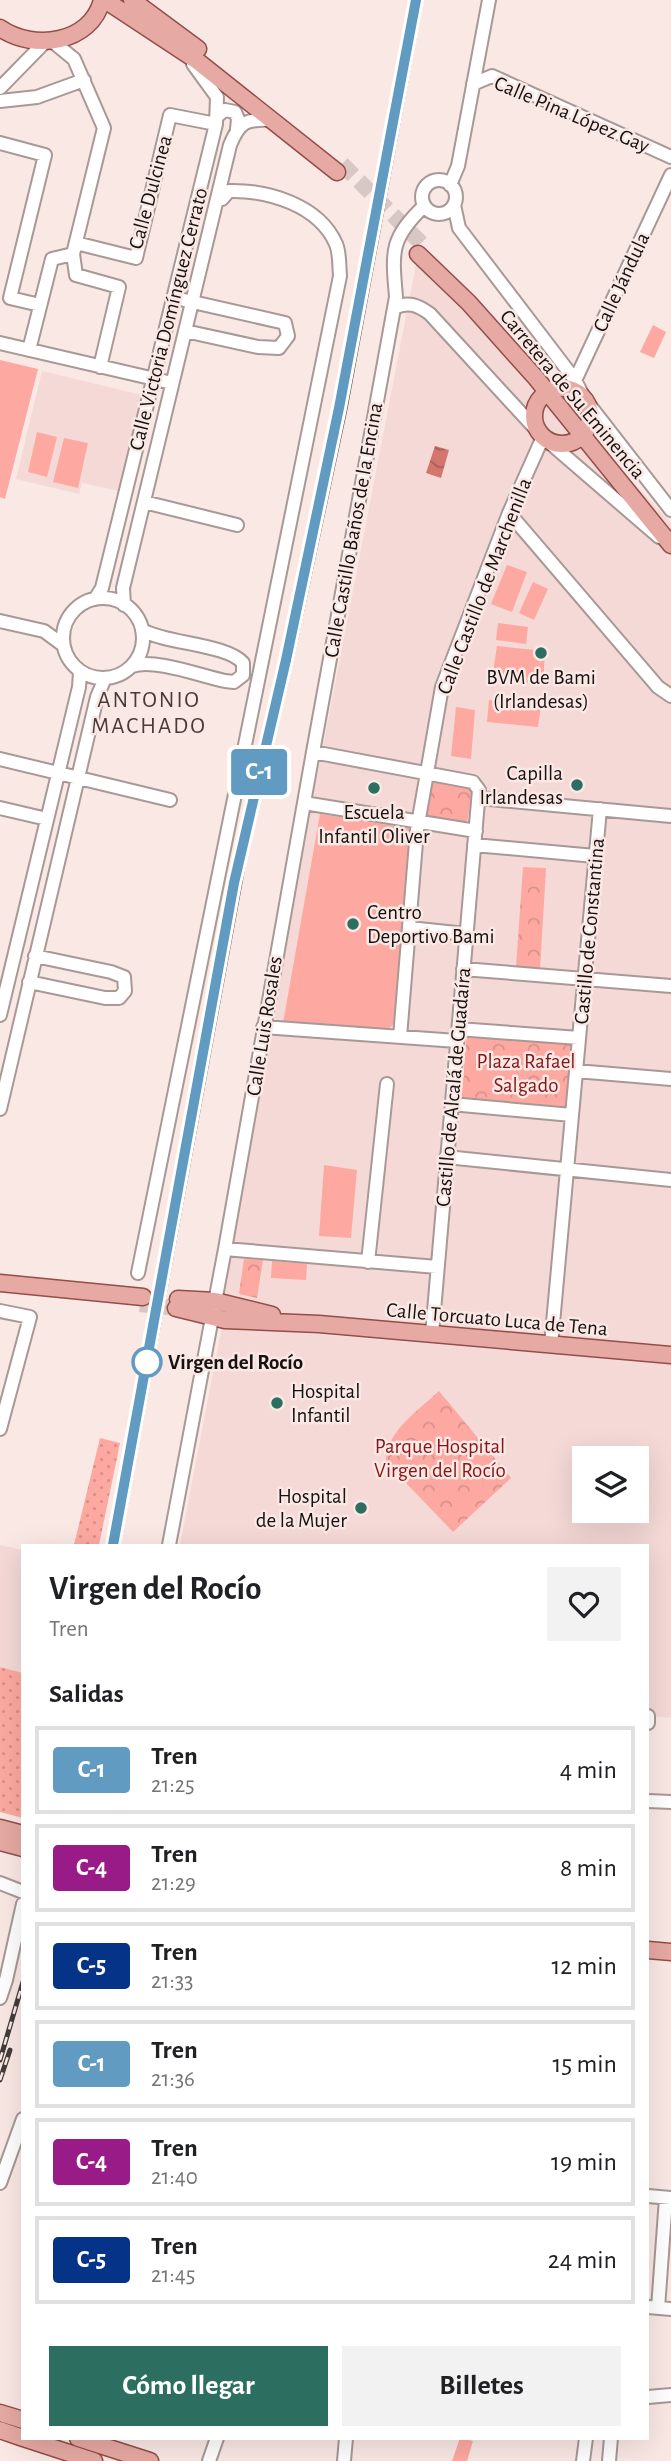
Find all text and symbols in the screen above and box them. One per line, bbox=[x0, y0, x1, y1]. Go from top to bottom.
street label: Calle Pina López Gay bbox=[491, 72, 652, 157]
street label: Calle Dulcinea bbox=[125, 133, 176, 251]
street label: Calle Victoria Domínguez Cerrato bbox=[126, 186, 211, 453]
street label: Calle Jándula bbox=[589, 229, 654, 335]
street label: Carretera de Su Eminencia bbox=[496, 306, 649, 483]
street label: Calle Castillo Baños de la Encina bbox=[321, 401, 386, 659]
street label: Calle Castillo de Marchenilla bbox=[433, 475, 536, 697]
marker: BVM de Bami (Irlandesas) bbox=[533, 645, 549, 661]
place label: BVM de Bami (Irlandesas) bbox=[486, 667, 596, 712]
district label: ANTONIO MACHADO bbox=[91, 689, 207, 738]
line badge: C-1 bbox=[219, 749, 299, 795]
text: C-1 bbox=[245, 760, 273, 784]
place label: Capilla Irlandesas bbox=[479, 763, 563, 808]
marker: Capilla Irlandesas bbox=[569, 777, 585, 793]
marker: Escuela Infantil Oliver bbox=[366, 780, 382, 796]
place label: Escuela Infantil Oliver bbox=[318, 802, 430, 847]
street label: Castillo de Constantina bbox=[571, 837, 608, 1025]
place label: Centro Deportivo Bami bbox=[367, 902, 495, 947]
marker: Centro Deportivo Bami bbox=[345, 916, 361, 932]
street label: Calle Luis Rosales bbox=[243, 955, 286, 1097]
street label: Castillo de Alcalá de Guadaíra bbox=[433, 966, 474, 1208]
park label: Plaza Rafael Salgado bbox=[476, 1051, 576, 1096]
street label: Calle Torcuato Luca de Tena bbox=[385, 1299, 609, 1340]
marker: Virgen del Rocío bbox=[132, 1347, 162, 1377]
place label: Virgen del Rocío bbox=[168, 1352, 303, 1373]
place label: Hospital Infantil bbox=[291, 1381, 360, 1426]
marker: Hospital Infantil bbox=[269, 1395, 285, 1411]
park label: Parque Hospital Virgen del Rocío bbox=[374, 1436, 506, 1481]
map controls bbox=[572, 1446, 649, 1523]
button: layers bbox=[572, 1446, 649, 1523]
place label: Hospital de la Mujer bbox=[256, 1486, 347, 1531]
marker: Hospital de la Mujer bbox=[353, 1500, 369, 1516]
button: heart bbox=[547, 1567, 621, 1641]
text: Virgen del Rocío bbox=[49, 1573, 262, 1606]
text: Tren bbox=[49, 1618, 89, 1641]
text: Salidas bbox=[49, 1681, 124, 1707]
text: Tren bbox=[151, 1743, 198, 1769]
text: 4 min bbox=[560, 1757, 617, 1783]
text: C-1 bbox=[78, 1758, 105, 1782]
text: 21:25 bbox=[151, 1774, 195, 1797]
text: Tren bbox=[151, 1841, 198, 1867]
text: 8 min bbox=[560, 1855, 617, 1881]
text: C-4 bbox=[76, 1856, 107, 1880]
text: 21:29 bbox=[151, 1872, 196, 1895]
text: Tren bbox=[151, 1939, 198, 1965]
text: 12 min bbox=[551, 1953, 617, 1979]
text: C-5 bbox=[77, 1954, 106, 1978]
text: 21:33 bbox=[151, 1970, 194, 1993]
text: Tren bbox=[151, 2037, 198, 2063]
text: 15 min bbox=[552, 2051, 617, 2077]
text: C-1 bbox=[78, 2052, 105, 2076]
text: 21:36 bbox=[151, 2068, 195, 2091]
text: Tren bbox=[151, 2135, 198, 2161]
text: 19 min bbox=[551, 2149, 617, 2175]
text: C-4 bbox=[76, 2150, 107, 2174]
text: 21:40 bbox=[151, 2166, 198, 2189]
text: Tren bbox=[151, 2233, 198, 2259]
text: 24 min bbox=[548, 2247, 617, 2273]
text: C-5 bbox=[77, 2248, 106, 2272]
text: 21:45 bbox=[151, 2264, 195, 2287]
button: Cómo llegar bbox=[49, 2346, 328, 2426]
button: Billetes bbox=[342, 2346, 621, 2426]

